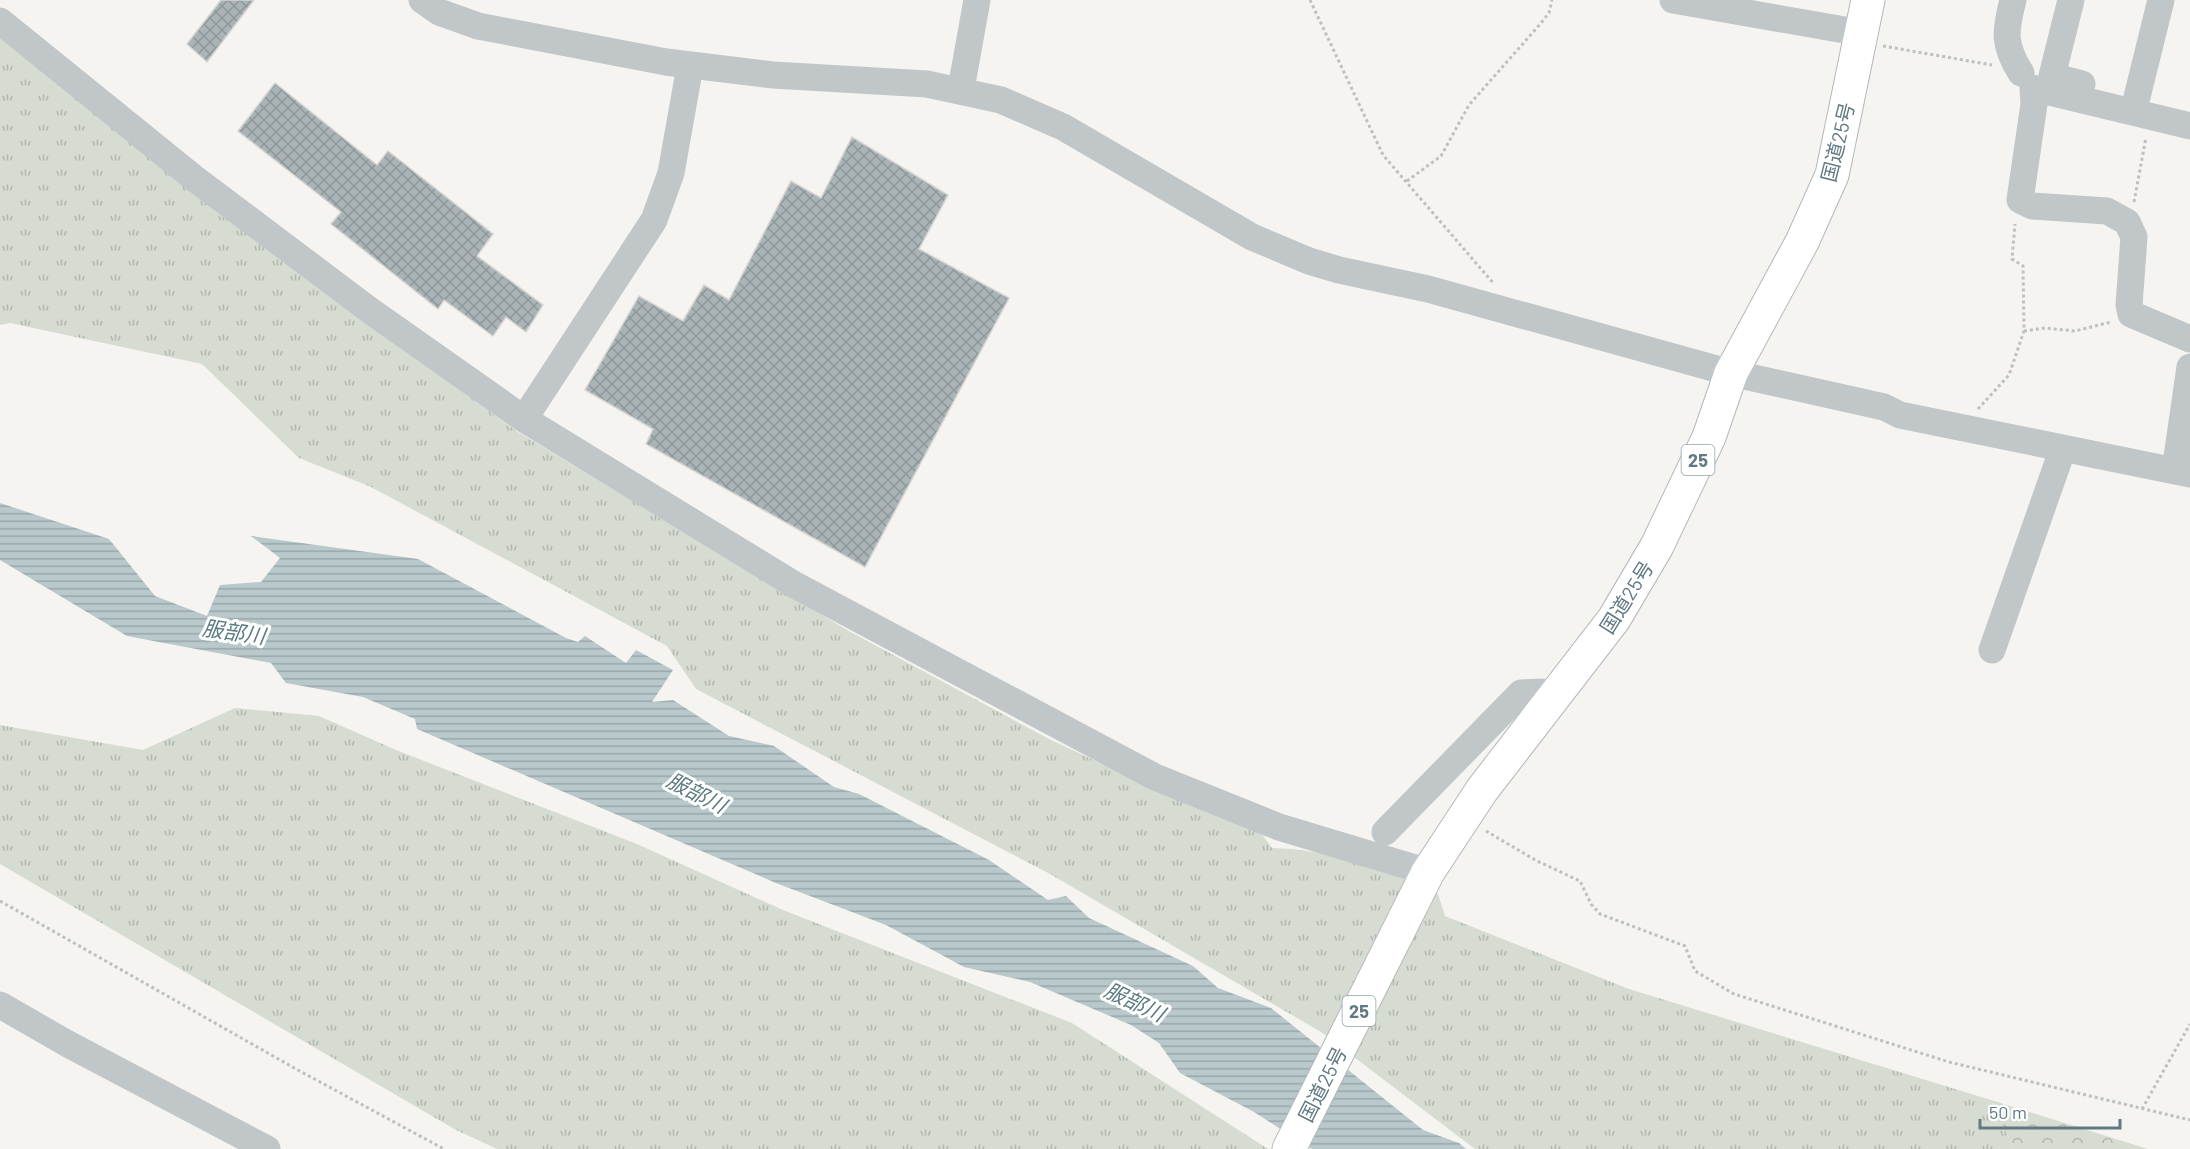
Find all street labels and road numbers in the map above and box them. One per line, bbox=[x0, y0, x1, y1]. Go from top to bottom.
street label: 国道25号 bbox=[1816, 100, 1858, 184]
road number: 25 bbox=[1682, 445, 1714, 475]
street label: 国道25号 bbox=[1594, 556, 1658, 638]
road number: 25 bbox=[1342, 996, 1376, 1026]
street label: 国道25号 bbox=[1293, 1042, 1351, 1126]

